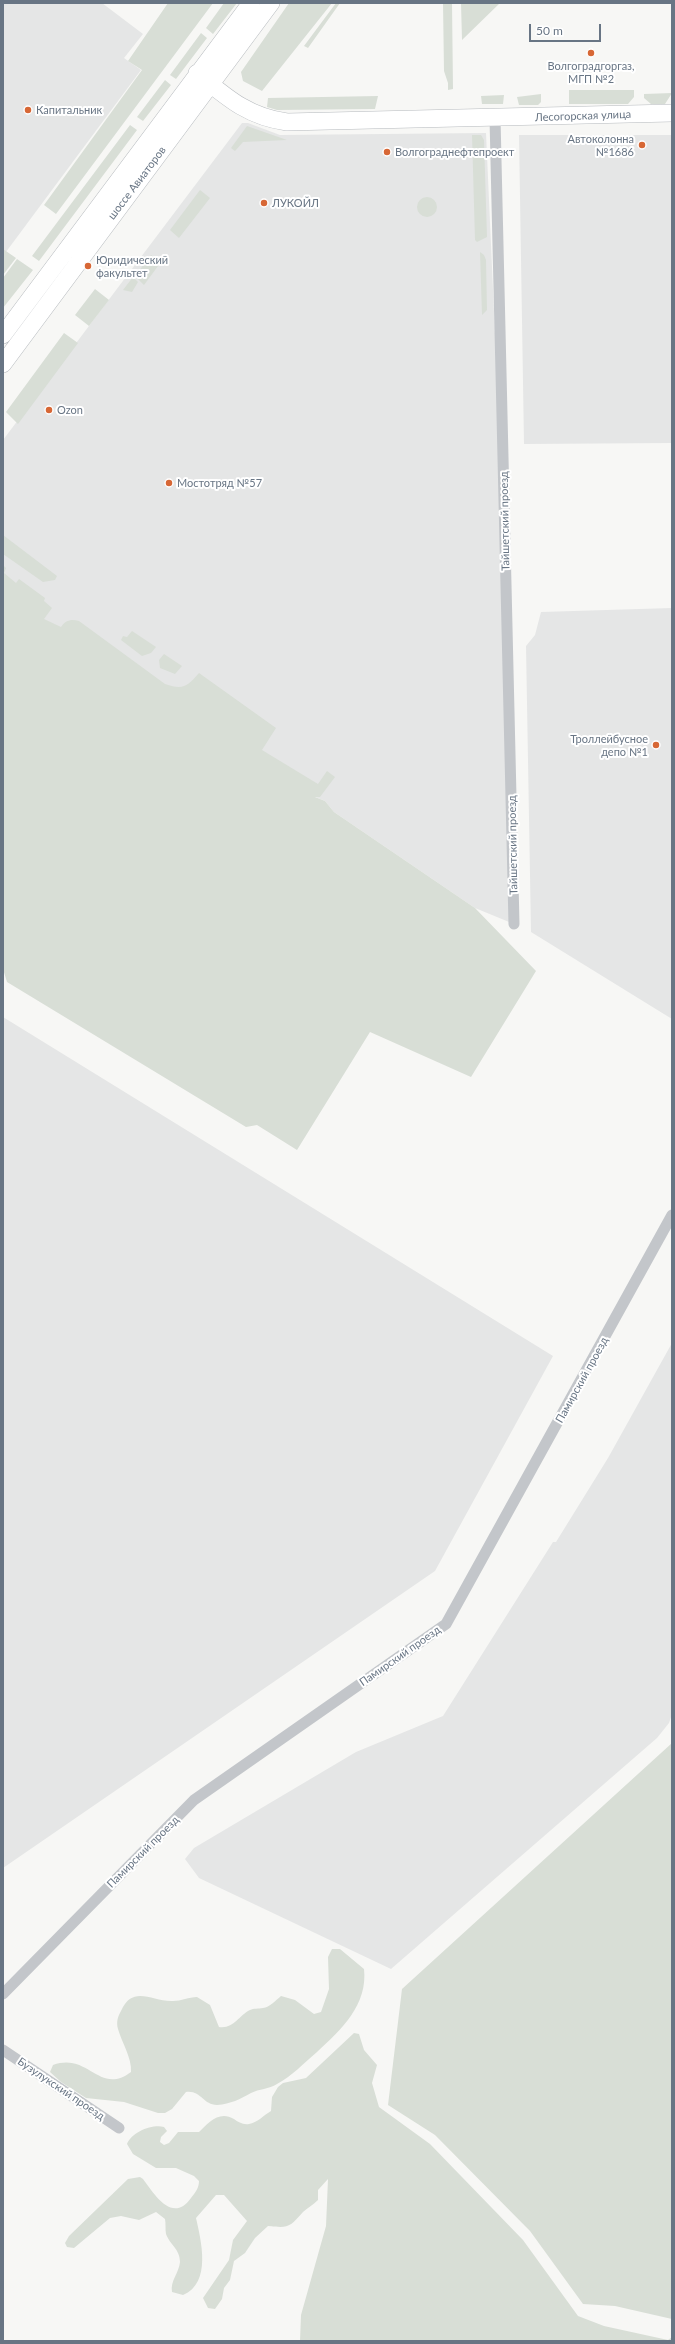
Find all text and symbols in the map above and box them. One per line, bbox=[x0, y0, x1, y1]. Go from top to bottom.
scale bar bbox=[531, 16, 603, 42]
text: 50 m bbox=[536, 23, 563, 38]
marker: Волгоградгоргаз, МГП №2 bbox=[586, 48, 596, 58]
place label: Волгоградгоргаз, МГП №2 bbox=[547, 59, 635, 85]
place label: Капитальник bbox=[36, 103, 102, 117]
marker: Капитальник bbox=[23, 105, 33, 115]
street label: Лесогорская улица bbox=[535, 108, 631, 124]
place label: Автоколонна №1686 bbox=[568, 132, 634, 158]
marker: Автоколонна №1686 bbox=[637, 140, 647, 150]
street label: шоссе Авиаторов bbox=[105, 144, 169, 222]
place label: Волгограднефтепроект bbox=[395, 145, 514, 159]
marker: Волгограднефтепроект bbox=[382, 147, 392, 157]
place label: ЛУКОЙЛ bbox=[272, 196, 319, 210]
marker: ЛУКОЙЛ bbox=[259, 198, 269, 208]
place label: Юридический факультет bbox=[96, 253, 168, 279]
marker: Юридический факультет bbox=[83, 261, 93, 271]
place label: Ozon bbox=[57, 403, 83, 417]
marker: Ozon bbox=[44, 405, 54, 415]
street label: Тайшетский проезд bbox=[498, 471, 512, 571]
place label: Мостотряд №57 bbox=[177, 476, 262, 490]
marker: Мостотряд №57 bbox=[164, 478, 174, 488]
place label: Троллейбусное депо №1 bbox=[570, 732, 648, 758]
marker: Троллейбусное депо №1 bbox=[651, 740, 661, 750]
street label: Тайшетский проезд bbox=[506, 795, 520, 895]
street label: Памирский проезд bbox=[553, 1335, 611, 1425]
street label: Памирский проезд bbox=[357, 1623, 443, 1689]
street label: Памирский проезд bbox=[104, 1813, 182, 1891]
street label: Бузулукский проезд bbox=[15, 2055, 107, 2123]

